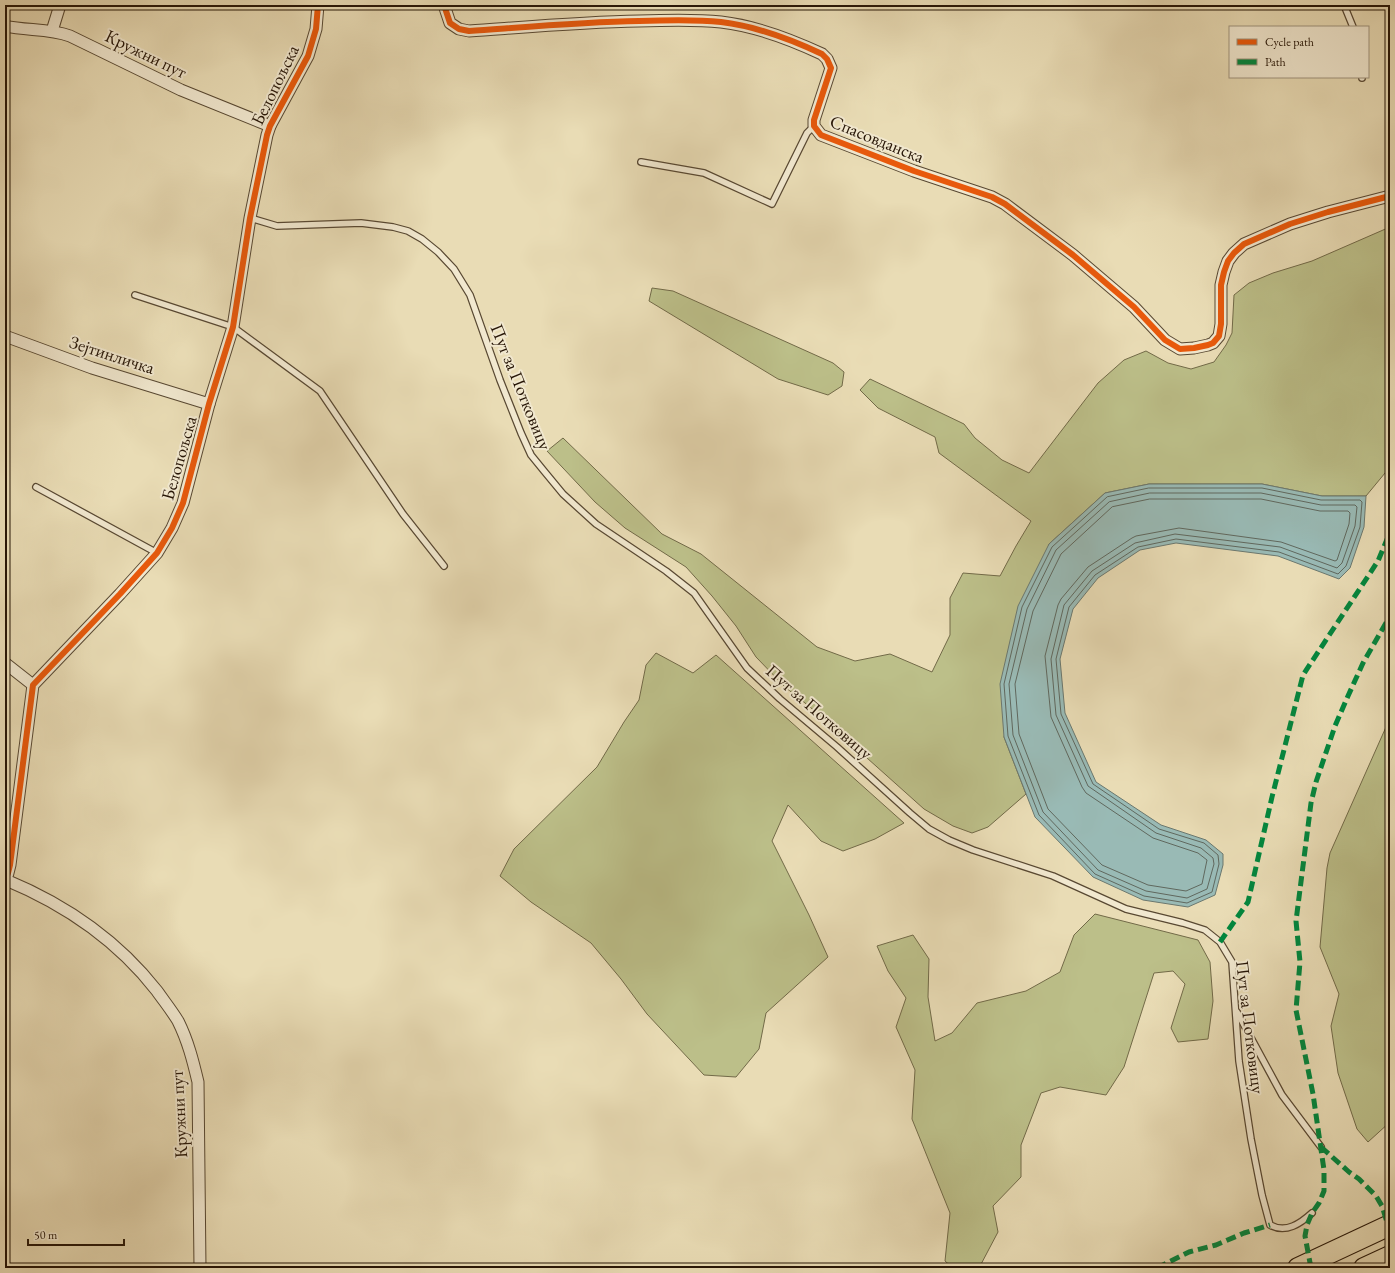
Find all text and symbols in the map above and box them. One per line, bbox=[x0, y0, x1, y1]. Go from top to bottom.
street label: Кружни пут bbox=[102, 24, 191, 83]
legend bbox=[1229, 26, 1369, 78]
text: Cycle path bbox=[1265, 34, 1314, 50]
street label: Белопољска bbox=[245, 40, 304, 129]
text: Path bbox=[1265, 54, 1286, 70]
street label: Спасовданска bbox=[827, 109, 928, 168]
street label: Пут за Потковицу bbox=[486, 320, 557, 453]
street label: Зејтинличка bbox=[67, 330, 158, 379]
street label: Белопољска bbox=[156, 412, 202, 503]
street label: Пут за Потковицу bbox=[761, 659, 878, 764]
street label: Пут за Потковицу bbox=[1231, 959, 1270, 1095]
street label: Кружни пут bbox=[165, 1069, 192, 1159]
scale bar bbox=[28, 1221, 124, 1247]
text: 50 m bbox=[34, 1227, 58, 1243]

